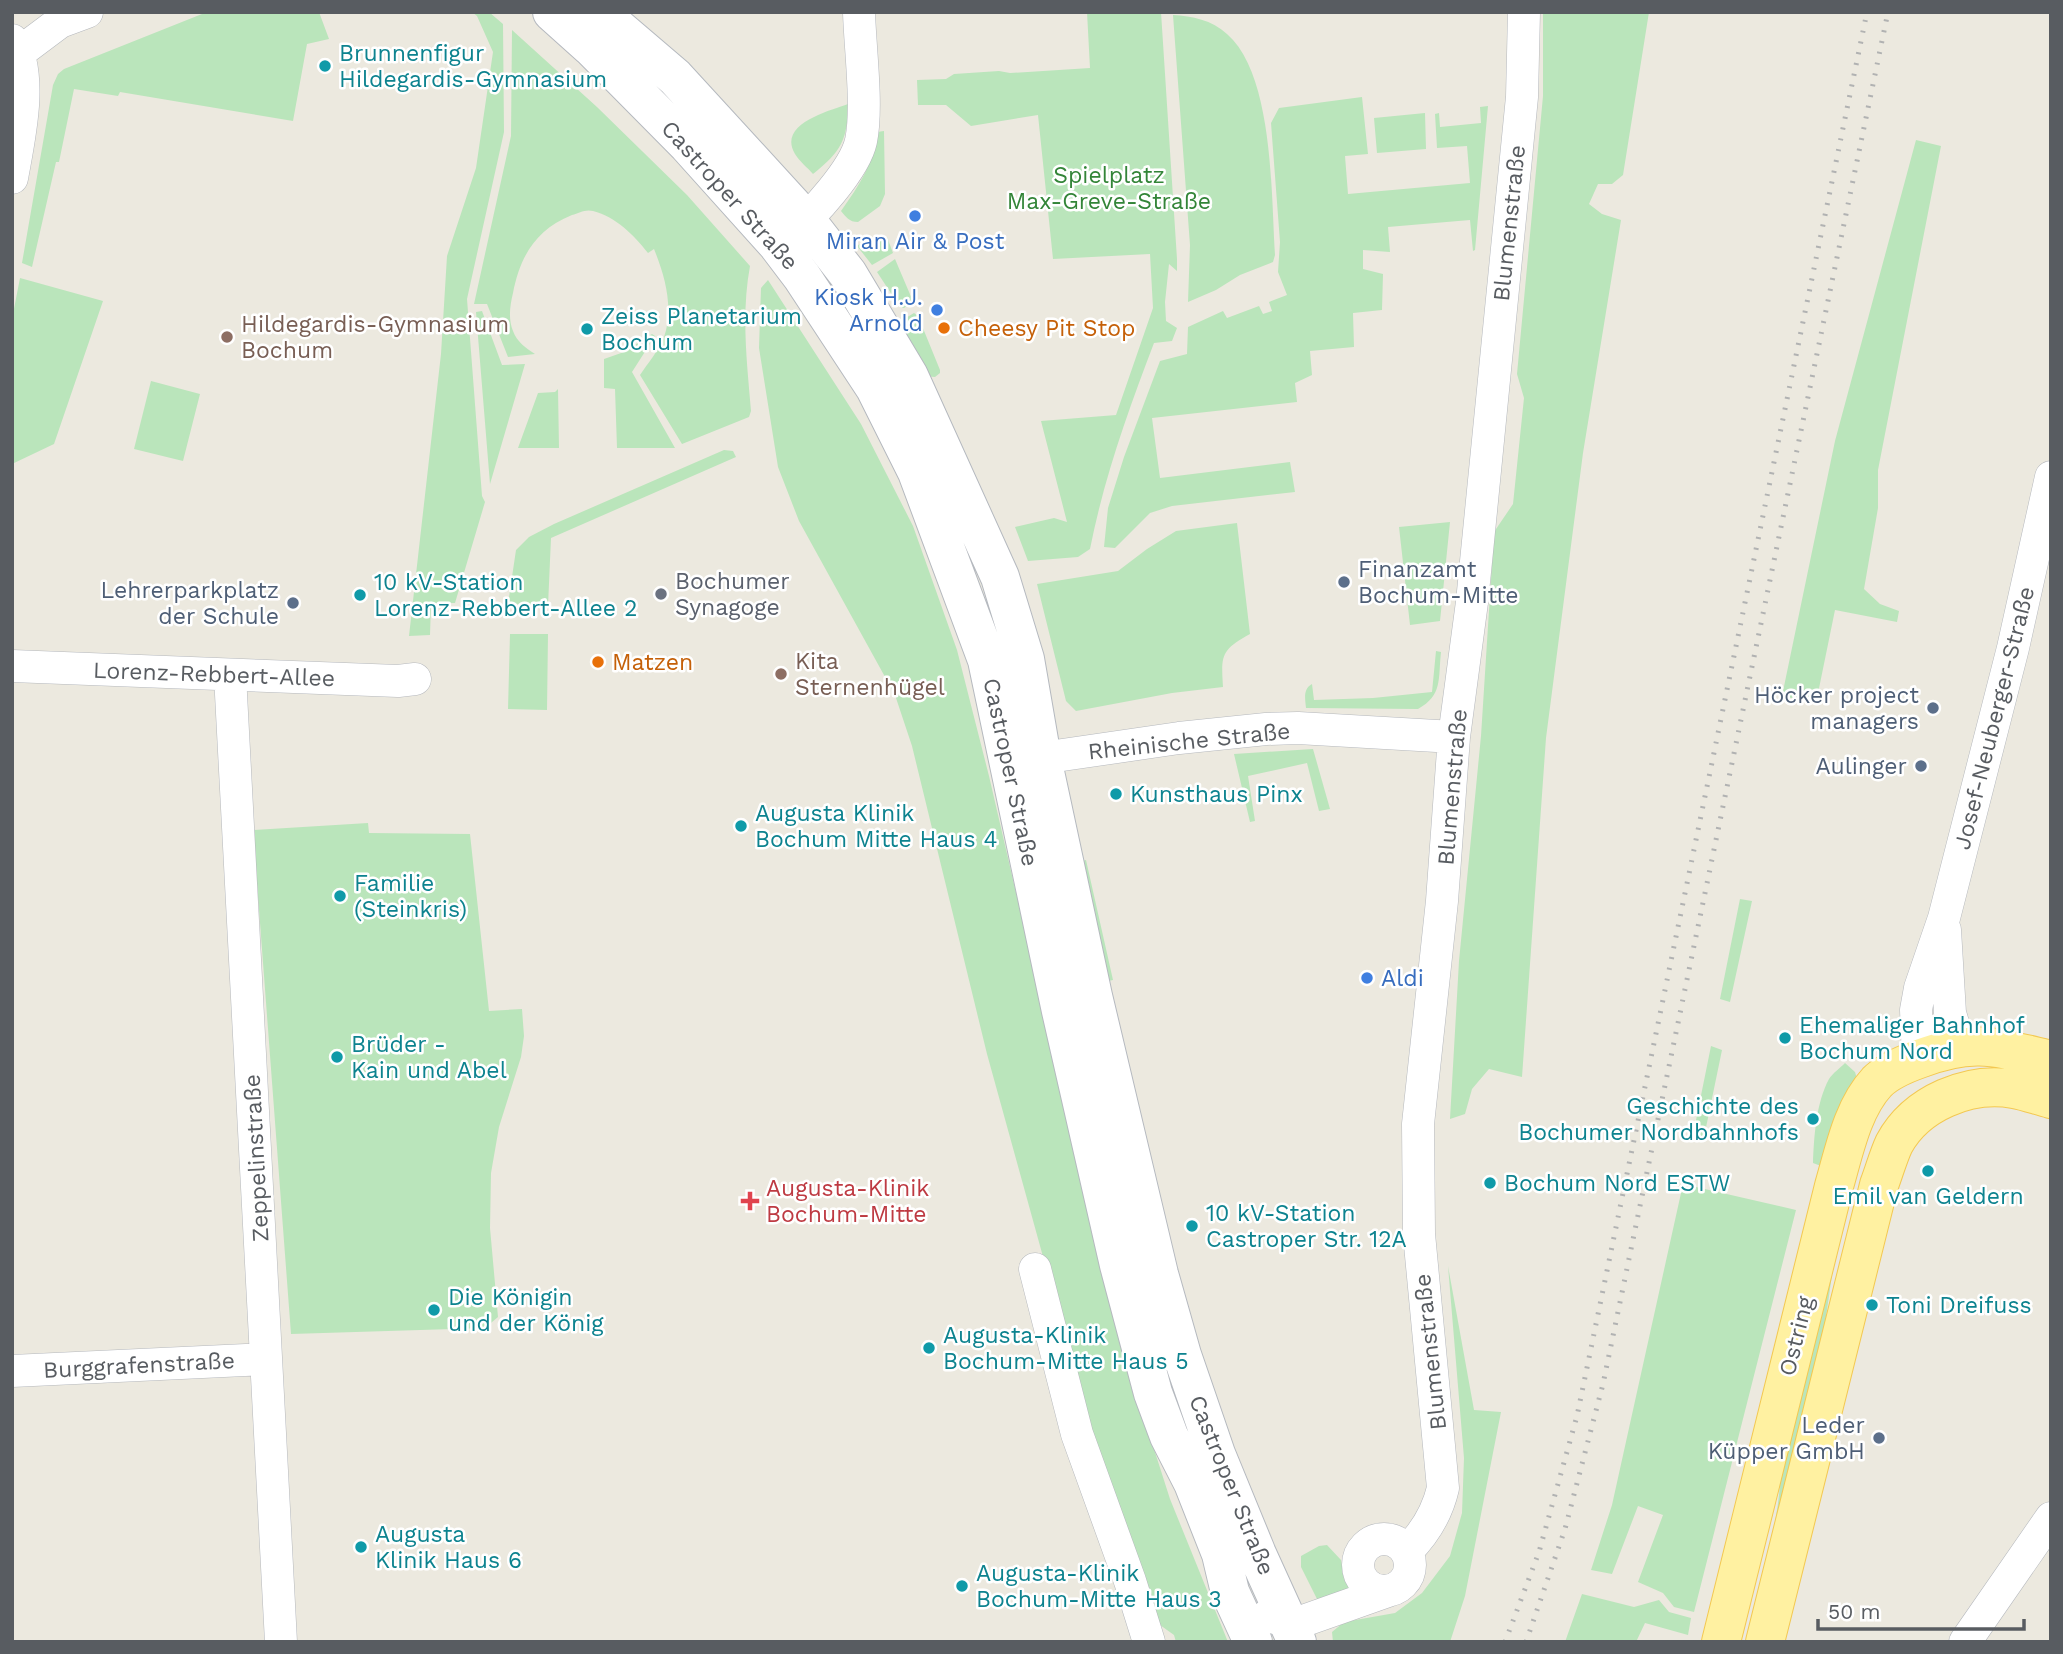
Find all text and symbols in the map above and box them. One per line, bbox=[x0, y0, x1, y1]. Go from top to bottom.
place label: Brunnenfigur Hildegardis-Gymnasium bbox=[339, 40, 607, 93]
marker: Brunnenfigur Hildegardis-Gymnasium bbox=[317, 58, 333, 74]
street label: Castroper Straße bbox=[655, 115, 804, 276]
street label: Blumenstraße bbox=[1488, 144, 1531, 303]
park label: Spielplatz Max-Greve-Straße bbox=[1007, 162, 1211, 215]
marker: Miran Air & Post bbox=[907, 208, 923, 224]
place label: Miran Air & Post bbox=[826, 228, 1005, 255]
place label: Kiosk H.J. Arnold bbox=[814, 284, 923, 337]
marker: Kiosk H.J. Arnold bbox=[929, 302, 945, 318]
place label: Zeiss Planetarium Bochum bbox=[601, 303, 802, 356]
place label: Hildegardis-Gymnasium Bochum bbox=[241, 311, 509, 364]
place label: Cheesy Pit Stop bbox=[958, 315, 1135, 342]
marker: Cheesy Pit Stop bbox=[936, 320, 952, 336]
marker: Zeiss Planetarium Bochum bbox=[579, 321, 595, 337]
marker: Hildegardis-Gymnasium Bochum bbox=[219, 329, 235, 345]
place label: Finanzamt Bochum-Mitte bbox=[1358, 556, 1519, 609]
place label: Bochumer Synagoge bbox=[675, 568, 790, 621]
place label: 10 kV-Station Lorenz-Rebbert-Allee 2 bbox=[374, 569, 637, 622]
marker: Finanzamt Bochum-Mitte bbox=[1336, 574, 1352, 590]
place label: Lehrerparkplatz der Schule bbox=[101, 577, 279, 630]
street label: Josef-Neuberger-Straße bbox=[1949, 584, 2040, 852]
marker: Bochumer Synagoge bbox=[653, 586, 669, 602]
marker: 10 kV-Station Lorenz-Rebbert-Allee 2 bbox=[352, 587, 368, 603]
marker: Lehrerparkplatz der Schule bbox=[285, 595, 301, 611]
place label: Kita Sternenhügel bbox=[795, 648, 945, 701]
place label: Matzen bbox=[612, 649, 693, 676]
marker: Matzen bbox=[590, 654, 606, 670]
street label: Lorenz-Rebbert-Allee bbox=[93, 657, 335, 692]
marker: Kita Sternenhügel bbox=[773, 666, 789, 682]
street label: Castroper Straße bbox=[977, 676, 1044, 869]
place label: Höcker project managers bbox=[1754, 682, 1919, 735]
marker: Höcker project managers bbox=[1925, 700, 1941, 716]
street label: Blumenstraße bbox=[1432, 708, 1473, 866]
street label: Rheinische Straße bbox=[1086, 717, 1292, 766]
place label: Aulinger bbox=[1816, 753, 1907, 780]
marker: Aulinger bbox=[1913, 758, 1929, 774]
place label: Kunsthaus Pinx bbox=[1130, 781, 1303, 808]
marker: Kunsthaus Pinx bbox=[1108, 786, 1124, 802]
place label: Augusta Klinik Bochum Mitte Haus 4 bbox=[755, 800, 998, 853]
marker: Augusta Klinik Bochum Mitte Haus 4 bbox=[733, 818, 749, 834]
place label: Familie (Steinkris) bbox=[354, 870, 467, 923]
marker: Familie (Steinkris) bbox=[332, 888, 348, 904]
place label: Aldi bbox=[1381, 965, 1424, 992]
marker: Aldi bbox=[1359, 970, 1375, 986]
place label: Ehemaliger Bahnhof Bochum Nord bbox=[1799, 1012, 2025, 1065]
marker: Ehemaliger Bahnhof Bochum Nord bbox=[1777, 1030, 1793, 1046]
place label: Brüder - Kain und Abel bbox=[351, 1031, 507, 1084]
marker: Brüder - Kain und Abel bbox=[329, 1049, 345, 1065]
street label: Zeppelinstraße bbox=[239, 1073, 274, 1243]
place label: Geschichte des Bochumer Nordbahnhofs bbox=[1518, 1093, 1799, 1146]
marker: Geschichte des Bochumer Nordbahnhofs bbox=[1805, 1111, 1821, 1127]
marker: Emil van Geldern bbox=[1920, 1163, 1936, 1179]
place label: Bochum Nord ESTW bbox=[1504, 1170, 1730, 1197]
place label: Augusta-Klinik Bochum-Mitte bbox=[766, 1175, 929, 1228]
marker: Bochum Nord ESTW bbox=[1482, 1175, 1498, 1191]
place label: Emil van Geldern bbox=[1832, 1183, 2024, 1210]
marker: Augusta-Klinik Bochum-Mitte bbox=[740, 1191, 760, 1211]
place label: 10 kV-Station Castroper Str. 12A bbox=[1206, 1200, 1407, 1253]
marker: 10 kV-Station Castroper Str. 12A bbox=[1184, 1218, 1200, 1234]
street label: Blumenstraße bbox=[1409, 1272, 1452, 1431]
place label: Die Königin und der König bbox=[448, 1284, 604, 1337]
place label: Toni Dreifuss bbox=[1886, 1292, 2032, 1319]
street label: Ostring bbox=[1774, 1293, 1820, 1379]
marker: Toni Dreifuss bbox=[1864, 1297, 1880, 1313]
marker: Die Königin und der König bbox=[426, 1302, 442, 1318]
place label: Augusta-Klinik Bochum-Mitte Haus 5 bbox=[943, 1322, 1189, 1375]
marker: Augusta-Klinik Bochum-Mitte Haus 5 bbox=[921, 1340, 937, 1356]
street label: Burggrafenstraße bbox=[42, 1347, 236, 1384]
street label: Castroper Straße bbox=[1183, 1391, 1280, 1579]
place label: Leder Küpper GmbH bbox=[1708, 1412, 1865, 1465]
marker: Leder Küpper GmbH bbox=[1871, 1430, 1887, 1446]
place label: Augusta Klinik Haus 6 bbox=[375, 1521, 522, 1574]
marker: Augusta Klinik Haus 6 bbox=[353, 1539, 369, 1555]
place label: Augusta-Klinik Bochum-Mitte Haus 3 bbox=[976, 1560, 1222, 1613]
marker: Augusta-Klinik Bochum-Mitte Haus 3 bbox=[954, 1578, 970, 1594]
scale bar bbox=[1818, 1588, 2024, 1632]
text: 50 m bbox=[1828, 1599, 1880, 1624]

